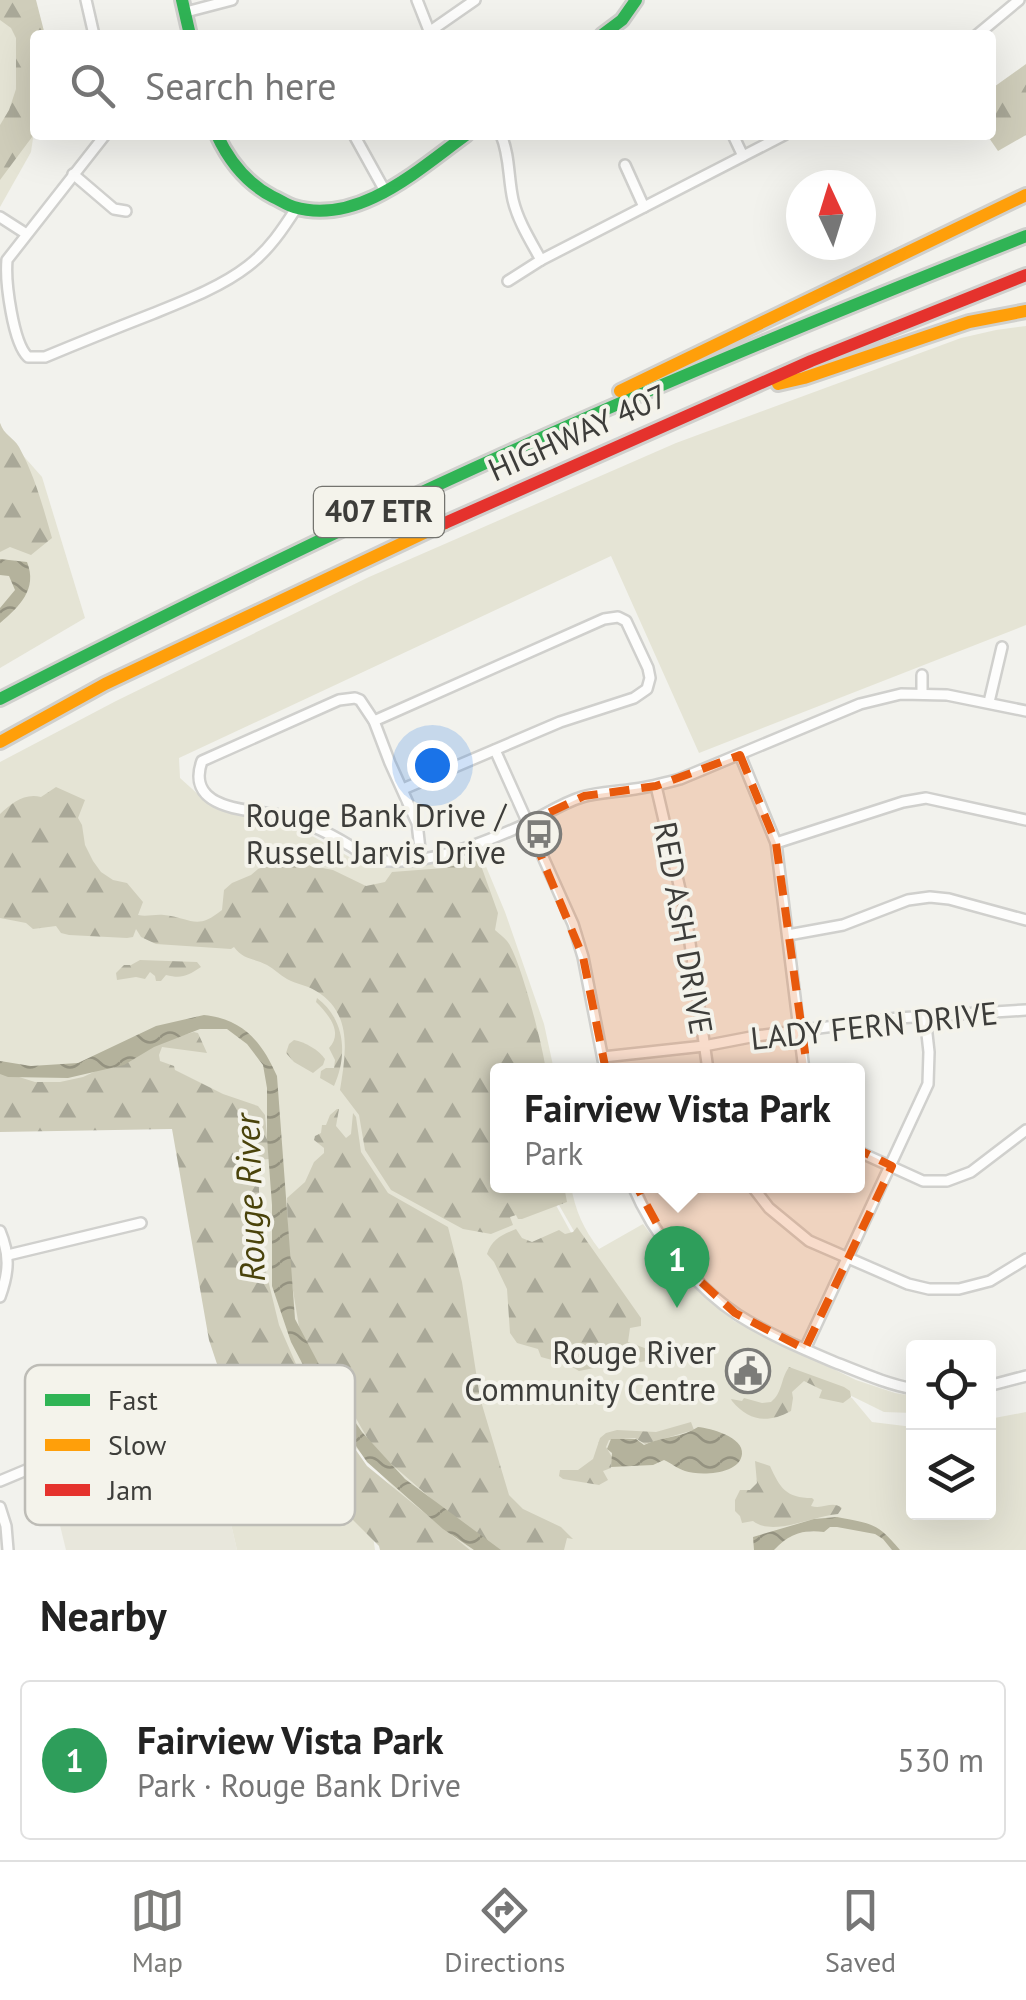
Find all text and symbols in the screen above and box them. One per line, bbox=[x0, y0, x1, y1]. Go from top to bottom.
search box bbox=[30, 30, 996, 140]
icon: search bbox=[65, 58, 120, 113]
text: Search here bbox=[145, 61, 337, 110]
north arrow bbox=[786, 170, 876, 260]
street label: HIGHWAY 407 bbox=[481, 374, 674, 490]
road number: 407 ETR bbox=[314, 487, 444, 537]
your location bbox=[407, 740, 458, 791]
place label: Rouge Bank Drive / Russell Jarvis Drive bbox=[246, 794, 508, 873]
bus stop icon: Rouge Bank Drive / Russell Jarvis Drive bbox=[516, 811, 562, 857]
street label: RED ASH DRIVE bbox=[645, 818, 723, 1037]
street label: LADY FERN DRIVE bbox=[748, 991, 999, 1059]
popup bbox=[490, 1063, 865, 1193]
text: Fairview Vista Park bbox=[524, 1083, 831, 1132]
water label: Rouge River bbox=[223, 1111, 275, 1283]
text: Park bbox=[524, 1132, 583, 1174]
pin: 1 bbox=[644, 1226, 710, 1308]
place label: Rouge River Community Centre bbox=[464, 1331, 716, 1410]
map controls bbox=[906, 1340, 996, 1520]
button: locate bbox=[906, 1340, 996, 1430]
public building icon: Rouge River Community Centre bbox=[725, 1348, 771, 1394]
legend bbox=[25, 1365, 355, 1525]
text: Fast bbox=[108, 1381, 158, 1418]
text: Slow bbox=[108, 1426, 167, 1463]
button: layers bbox=[906, 1430, 996, 1520]
text: Jam bbox=[107, 1471, 153, 1508]
text: Nearby bbox=[40, 1588, 167, 1643]
text: Fairview Vista Park bbox=[137, 1715, 443, 1764]
text: 1 bbox=[65, 1739, 84, 1781]
text: 530 m bbox=[897, 1739, 984, 1781]
text: Park · Rouge Bank Drive bbox=[137, 1764, 461, 1806]
tab: Map bbox=[130, 1883, 185, 1980]
tab: Directions bbox=[444, 1883, 565, 1980]
tab: Saved bbox=[825, 1883, 896, 1980]

